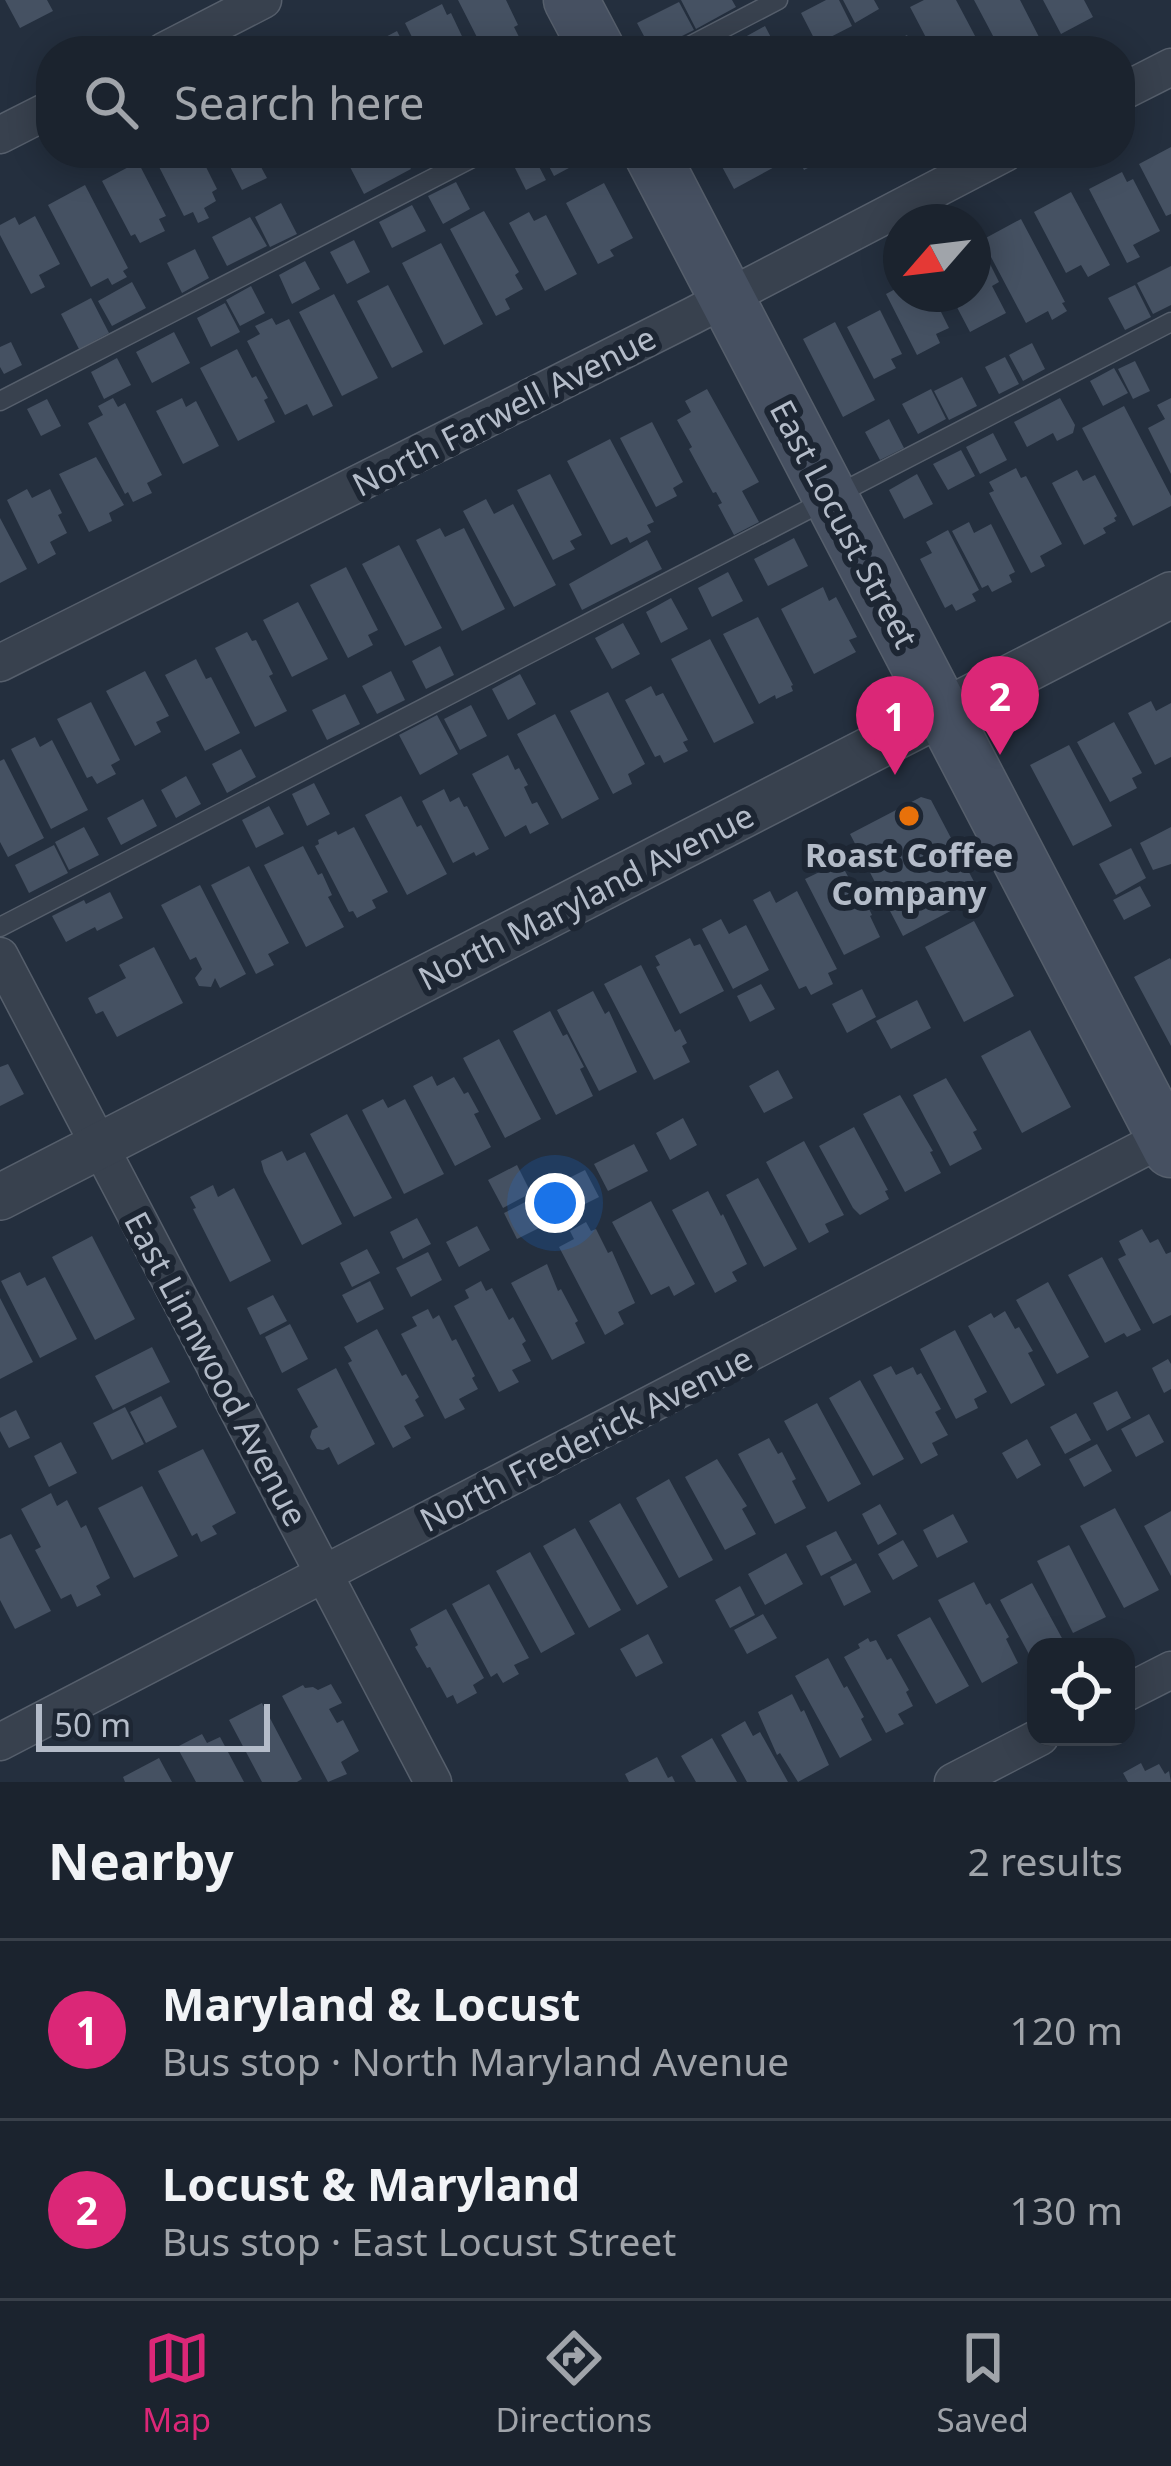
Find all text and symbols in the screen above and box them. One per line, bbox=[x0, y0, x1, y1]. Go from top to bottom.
search box bbox=[36, 36, 1135, 168]
icon: search bbox=[78, 69, 144, 135]
text: Search here bbox=[174, 72, 424, 133]
north arrow bbox=[883, 204, 991, 312]
street label: North Farwell Avenue bbox=[344, 314, 663, 507]
street label: East Locust Street bbox=[760, 392, 929, 656]
pin: 2 bbox=[961, 656, 1039, 755]
pin: 1 bbox=[856, 676, 934, 775]
street label: North Maryland Avenue bbox=[410, 792, 761, 1001]
marker: Roast Coffee Company bbox=[896, 803, 922, 829]
place label: Roast Coffee Company bbox=[805, 832, 1013, 915]
your location bbox=[525, 1173, 585, 1233]
street label: East Linnwood Avenue bbox=[114, 1204, 319, 1534]
street label: North Frederick Avenue bbox=[412, 1335, 760, 1542]
map controls bbox=[1027, 1638, 1135, 1746]
button: locate bbox=[1027, 1638, 1135, 1746]
scale bar bbox=[36, 1698, 270, 1751]
text: 50 m bbox=[54, 1702, 131, 1747]
text: Nearby bbox=[48, 1825, 234, 1895]
text: 2 results bbox=[968, 1834, 1123, 1887]
text: Maryland & Locust bbox=[162, 1973, 580, 2034]
text: 1 bbox=[76, 2003, 98, 2056]
text: 120 m bbox=[1009, 2003, 1123, 2056]
text: Bus stop · North Maryland Avenue bbox=[162, 2034, 789, 2087]
text: Locust & Maryland bbox=[162, 2153, 580, 2214]
text: 2 bbox=[76, 2183, 98, 2236]
text: 130 m bbox=[1009, 2183, 1123, 2236]
text: Bus stop · East Locust Street bbox=[162, 2214, 676, 2267]
tab: Map bbox=[142, 2325, 211, 2442]
tab: Directions bbox=[495, 2325, 652, 2442]
tab: Saved bbox=[936, 2325, 1029, 2442]

